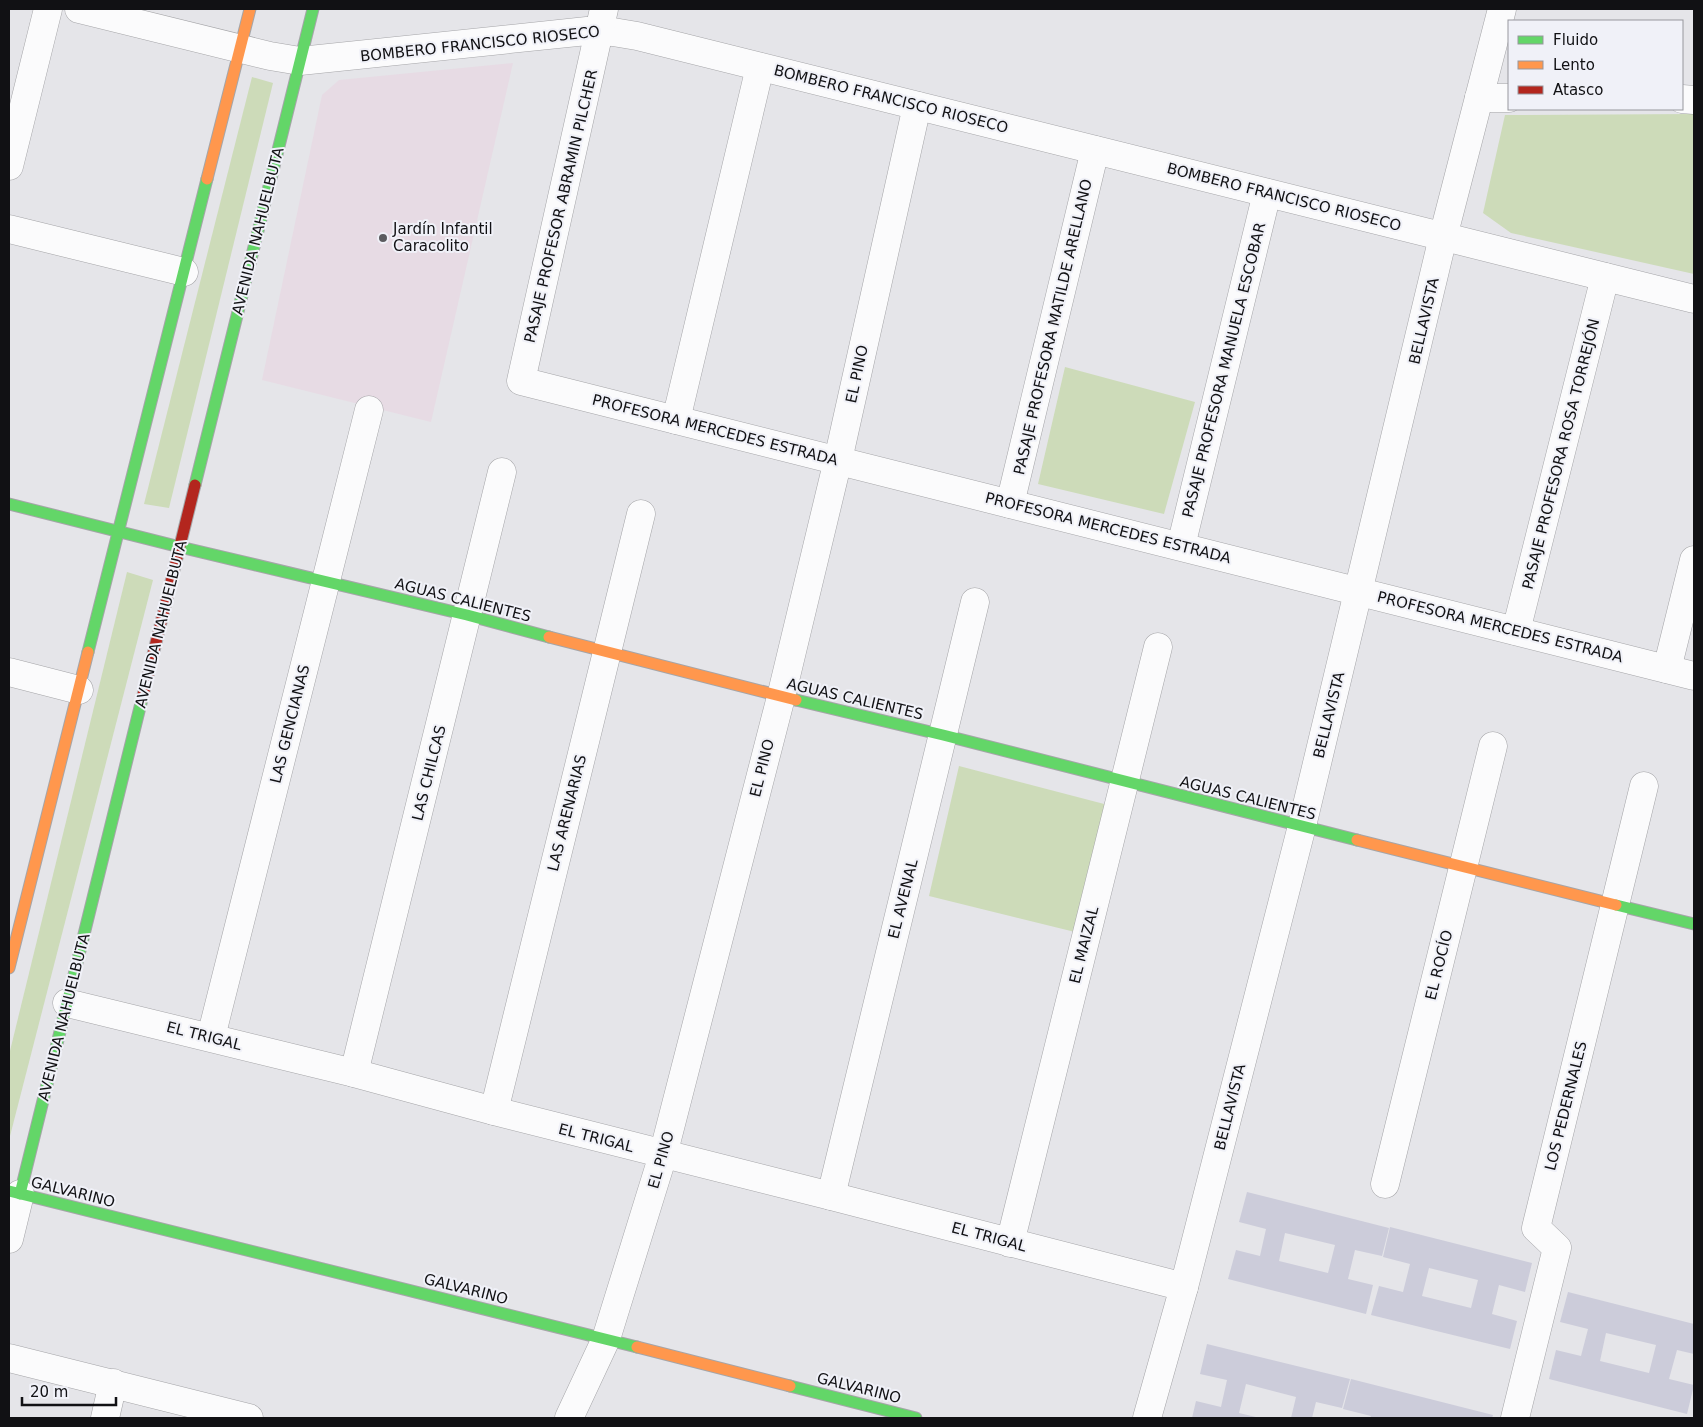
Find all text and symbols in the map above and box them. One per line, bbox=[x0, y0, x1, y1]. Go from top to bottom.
legend bbox=[1508, 20, 1683, 110]
street label: BOMBERO FRANCISCO RIOSECO bbox=[359, 22, 601, 66]
text: Fluido bbox=[1553, 31, 1598, 49]
text: Lento bbox=[1553, 56, 1595, 74]
street label: BOMBERO FRANCISCO RIOSECO bbox=[772, 61, 1010, 137]
street label: PASAJE PROFESOR ABRAMIN PILCHER bbox=[521, 67, 601, 345]
text: Atasco bbox=[1553, 81, 1603, 99]
street label: AVENIDA NAHUELBUTA bbox=[228, 145, 288, 317]
street label: BOMBERO FRANCISCO RIOSECO bbox=[1165, 159, 1403, 235]
street label: PASAJE PROFESORA MATILDE ARELLANO bbox=[1010, 177, 1096, 477]
place label: Jardín Infantil Caracolito bbox=[392, 220, 493, 255]
street label: PASAJE PROFESORA MANUELA ESCOBAR bbox=[1179, 221, 1269, 519]
marker: Jardín Infantil Caracolito bbox=[377, 232, 389, 244]
street label: BELLAVISTA bbox=[1405, 275, 1443, 366]
street label: PASAJE PROFESORA ROSA TORREJÓN bbox=[1518, 316, 1603, 591]
street label: EL PINO bbox=[842, 343, 872, 405]
street label: PROFESORA MERCEDES ESTRADA bbox=[590, 391, 840, 469]
street label: PROFESORA MERCEDES ESTRADA bbox=[983, 489, 1233, 567]
street label: AVENIDA NAHUELBUTA bbox=[131, 538, 191, 710]
street label: AGUAS CALIENTES bbox=[393, 574, 533, 626]
street label: PROFESORA MERCEDES ESTRADA bbox=[1375, 588, 1625, 666]
street label: LAS GENCIANAS bbox=[267, 663, 313, 785]
street label: BELLAVISTA bbox=[1310, 669, 1349, 760]
street label: AGUAS CALIENTES bbox=[785, 675, 925, 723]
street label: LAS CHILCAS bbox=[408, 723, 450, 823]
street label: EL PINO bbox=[746, 737, 778, 799]
street label: LAS ARENARIAS bbox=[544, 753, 590, 873]
street label: AGUAS CALIENTES bbox=[1178, 772, 1318, 824]
street label: EL AVENAL bbox=[884, 857, 922, 941]
street label: EL MAIZAL bbox=[1066, 904, 1102, 986]
street label: EL ROCÍO bbox=[1421, 928, 1456, 1002]
street label: AVENIDA NAHUELBUTA bbox=[34, 931, 94, 1103]
street label: EL TRIGAL bbox=[165, 1018, 244, 1054]
street label: LOS PEDERNALES bbox=[1541, 1039, 1591, 1173]
street label: BELLAVISTA bbox=[1211, 1061, 1250, 1152]
street label: EL TRIGAL bbox=[557, 1120, 636, 1156]
street label: EL PINO bbox=[644, 1129, 678, 1191]
street label: GALVARINO bbox=[29, 1173, 117, 1211]
street label: EL TRIGAL bbox=[950, 1218, 1029, 1256]
street label: GALVARINO bbox=[422, 1270, 510, 1308]
street label: GALVARINO bbox=[815, 1369, 903, 1407]
scale bar bbox=[22, 1374, 116, 1406]
text: 20 m bbox=[30, 1383, 68, 1401]

